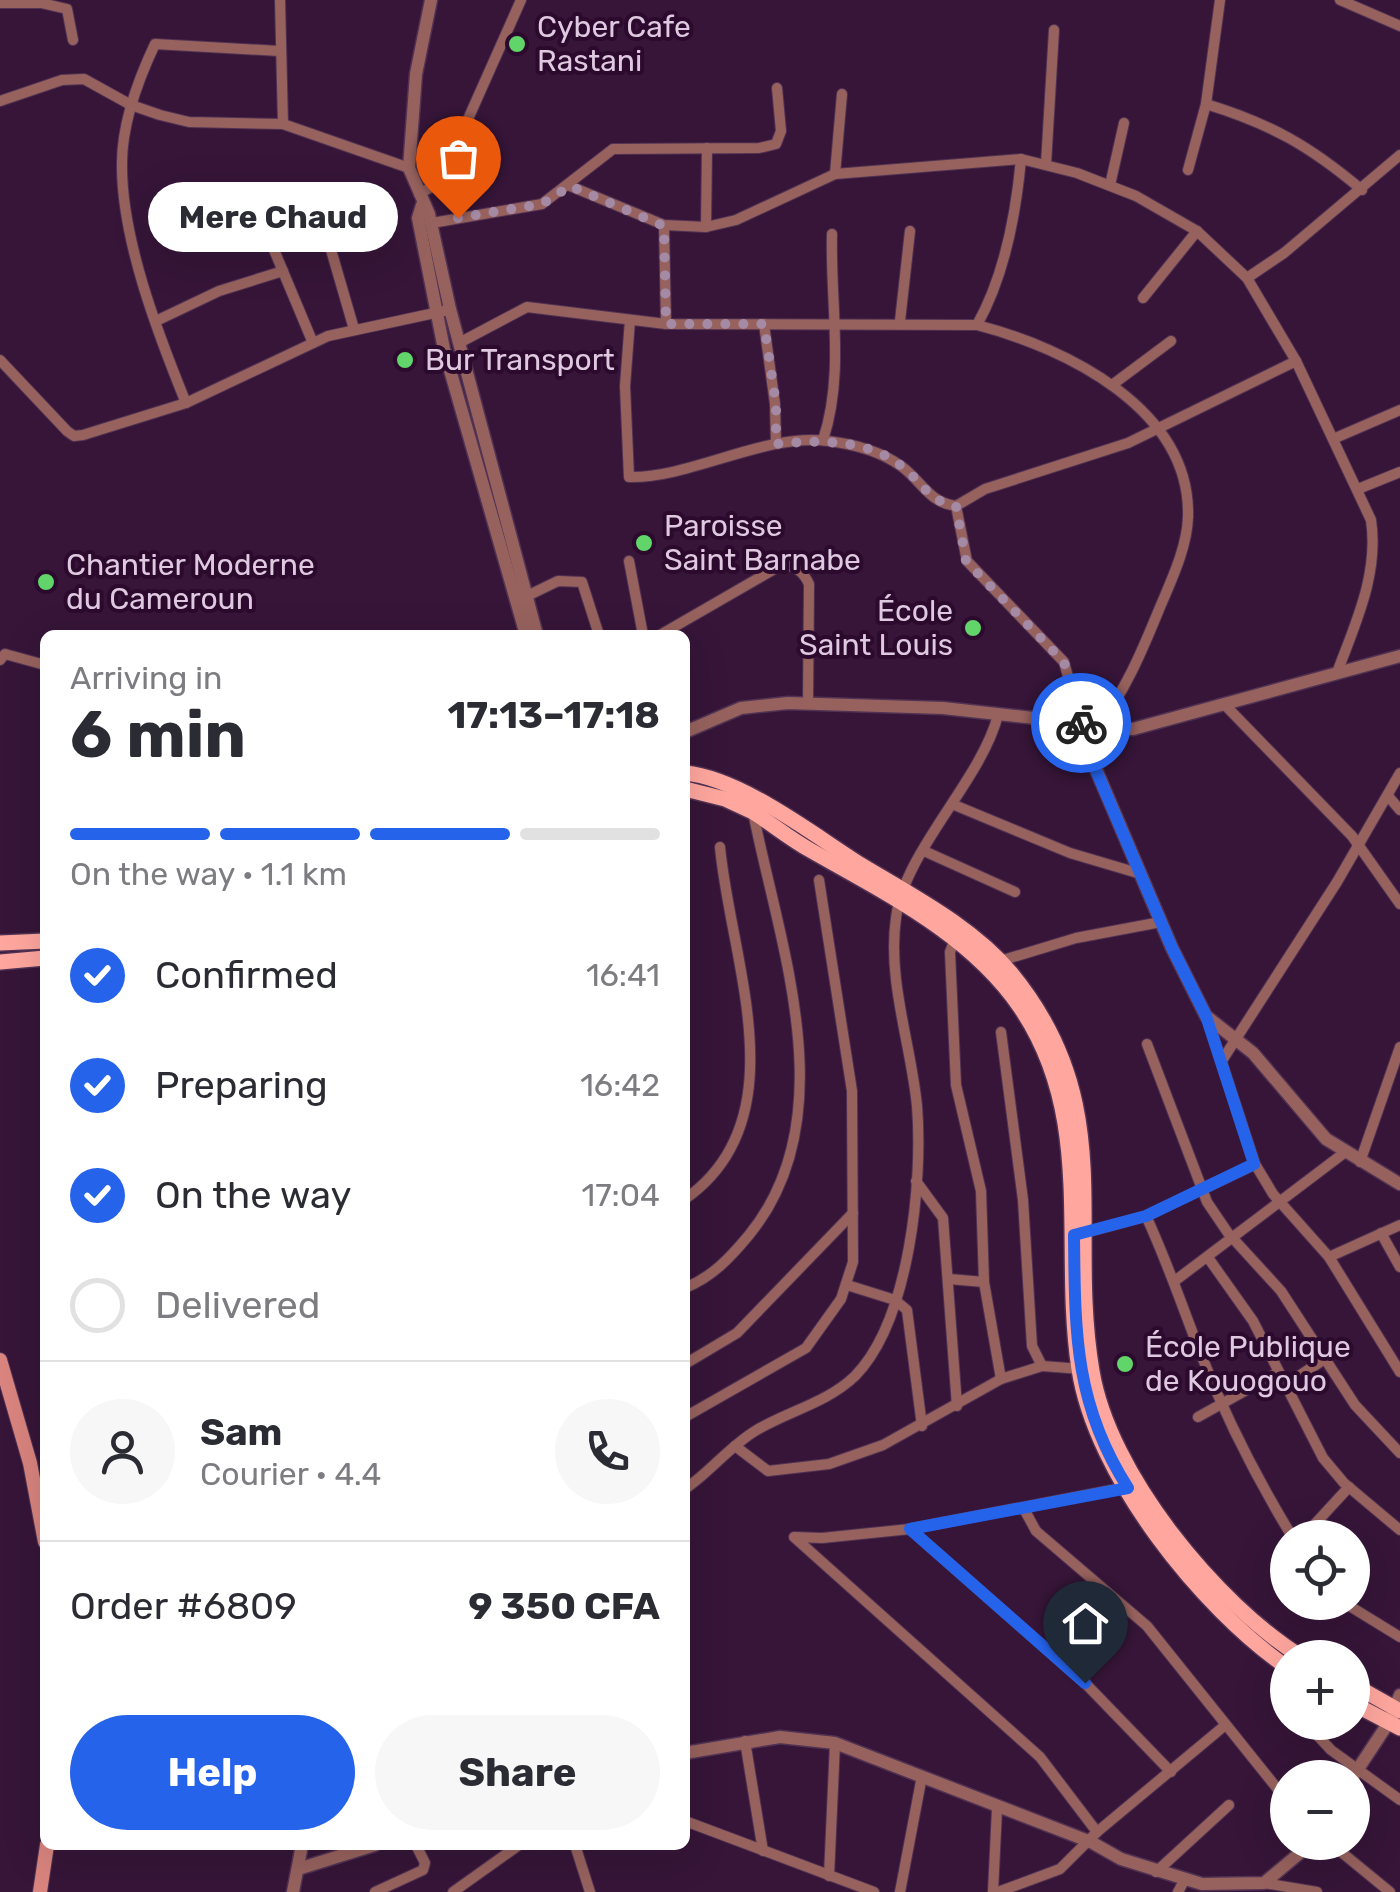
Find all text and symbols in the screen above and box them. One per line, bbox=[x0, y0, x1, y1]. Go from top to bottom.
place label: Cyber Cafe Rastani bbox=[537, 9, 691, 79]
marker: Cyber Cafe Rastani bbox=[506, 33, 528, 55]
pin bbox=[416, 116, 501, 219]
icon: bag bbox=[431, 131, 486, 186]
callout: Mere Chaud bbox=[148, 183, 398, 253]
text: Mere Chaud bbox=[179, 198, 367, 236]
place label: Bur Transport bbox=[425, 342, 615, 378]
marker: Bur Transport bbox=[394, 349, 416, 371]
place label: Paroisse Saint Barnabe bbox=[664, 508, 861, 578]
marker: Paroisse Saint Barnabe bbox=[633, 532, 655, 554]
place label: Chantier Moderne du Cameroun bbox=[66, 547, 315, 617]
marker: Chantier Moderne du Cameroun bbox=[35, 571, 57, 593]
place label: École Saint Louis bbox=[799, 593, 953, 663]
marker: École Saint Louis bbox=[962, 617, 984, 639]
text: Arriving in bbox=[70, 659, 222, 697]
courier bbox=[1031, 673, 1131, 773]
text: 17:13–17:18 bbox=[447, 692, 660, 738]
text: 6 min bbox=[70, 696, 246, 773]
icon: bike bbox=[1054, 696, 1109, 751]
text: On the way · 1.1 km bbox=[70, 855, 347, 893]
icon: check bbox=[70, 948, 125, 1003]
text: Confirmed bbox=[155, 952, 338, 998]
text: 16:41 bbox=[586, 956, 660, 994]
icon: check bbox=[70, 1058, 125, 1113]
text: Preparing bbox=[155, 1062, 328, 1108]
text: 16:42 bbox=[580, 1066, 660, 1104]
icon: check bbox=[70, 1168, 125, 1223]
text: On the way bbox=[155, 1172, 351, 1218]
text: 17:04 bbox=[582, 1176, 660, 1214]
text: Delivered bbox=[155, 1282, 320, 1328]
place label: École Publique de Kouogouo bbox=[1145, 1329, 1351, 1399]
marker: École Publique de Kouogouo bbox=[1114, 1353, 1136, 1375]
button: person bbox=[70, 1399, 175, 1504]
button: phone bbox=[555, 1399, 660, 1504]
text: Sam bbox=[200, 1409, 282, 1455]
text: Courier · 4.4 bbox=[200, 1455, 381, 1493]
map controls bbox=[1270, 1520, 1370, 1860]
button: locate bbox=[1270, 1520, 1370, 1620]
pin bbox=[1043, 1581, 1128, 1684]
text: Order #6809 bbox=[70, 1583, 297, 1629]
text: 9 350 CFA bbox=[468, 1583, 660, 1629]
icon: home bbox=[1058, 1596, 1113, 1651]
button: + bbox=[1270, 1640, 1370, 1740]
button: Help bbox=[70, 1715, 355, 1830]
button: Share bbox=[375, 1715, 660, 1830]
button: − bbox=[1270, 1760, 1370, 1860]

